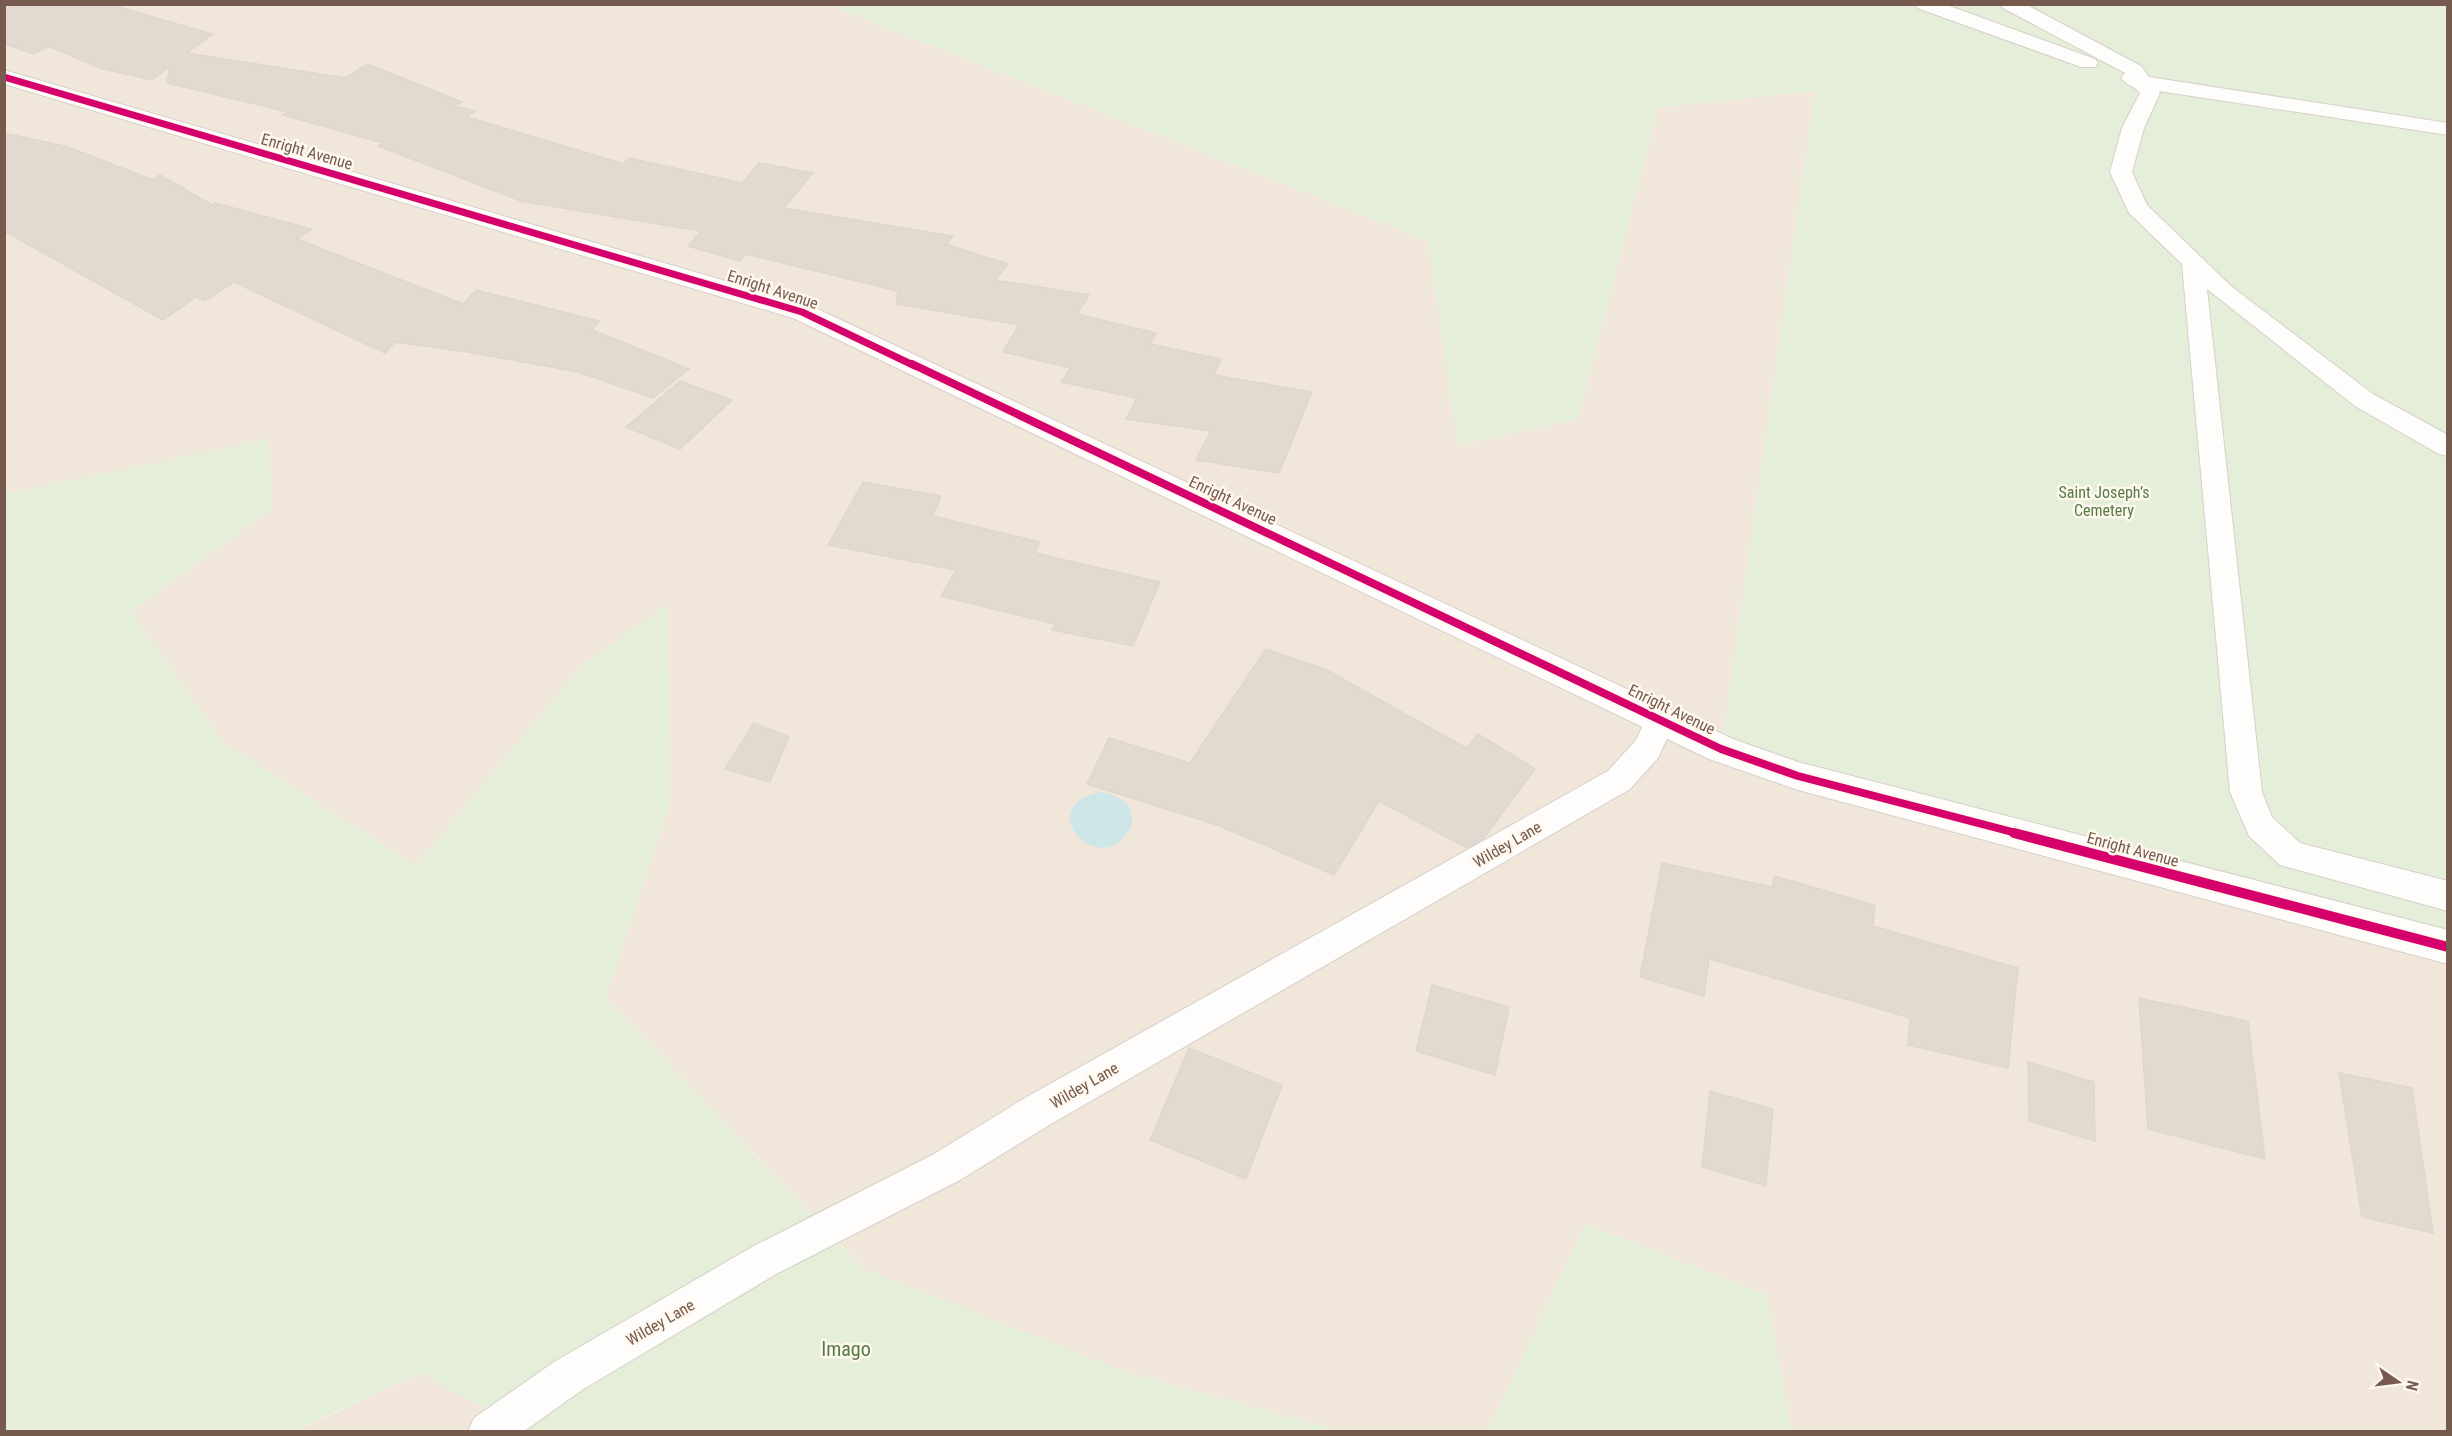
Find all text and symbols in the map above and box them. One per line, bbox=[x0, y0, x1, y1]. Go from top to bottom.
street label: Enright Avenue bbox=[259, 129, 355, 174]
street label: Enright Avenue bbox=[725, 266, 821, 313]
street label: Enright Avenue bbox=[1186, 472, 1280, 529]
park label: Saint Joseph’s Cemetery bbox=[2059, 483, 2149, 520]
street label: Enright Avenue bbox=[1625, 680, 1718, 739]
street label: Wildey Lane bbox=[1470, 817, 1545, 872]
street label: Enright Avenue bbox=[2085, 828, 2181, 871]
street label: Wildey Lane bbox=[1047, 1058, 1122, 1113]
street label: Wildey Lane bbox=[623, 1295, 698, 1350]
park label: Imago bbox=[821, 1337, 871, 1361]
north arrow bbox=[2368, 1352, 2428, 1412]
text: N bbox=[2402, 1378, 2422, 1393]

